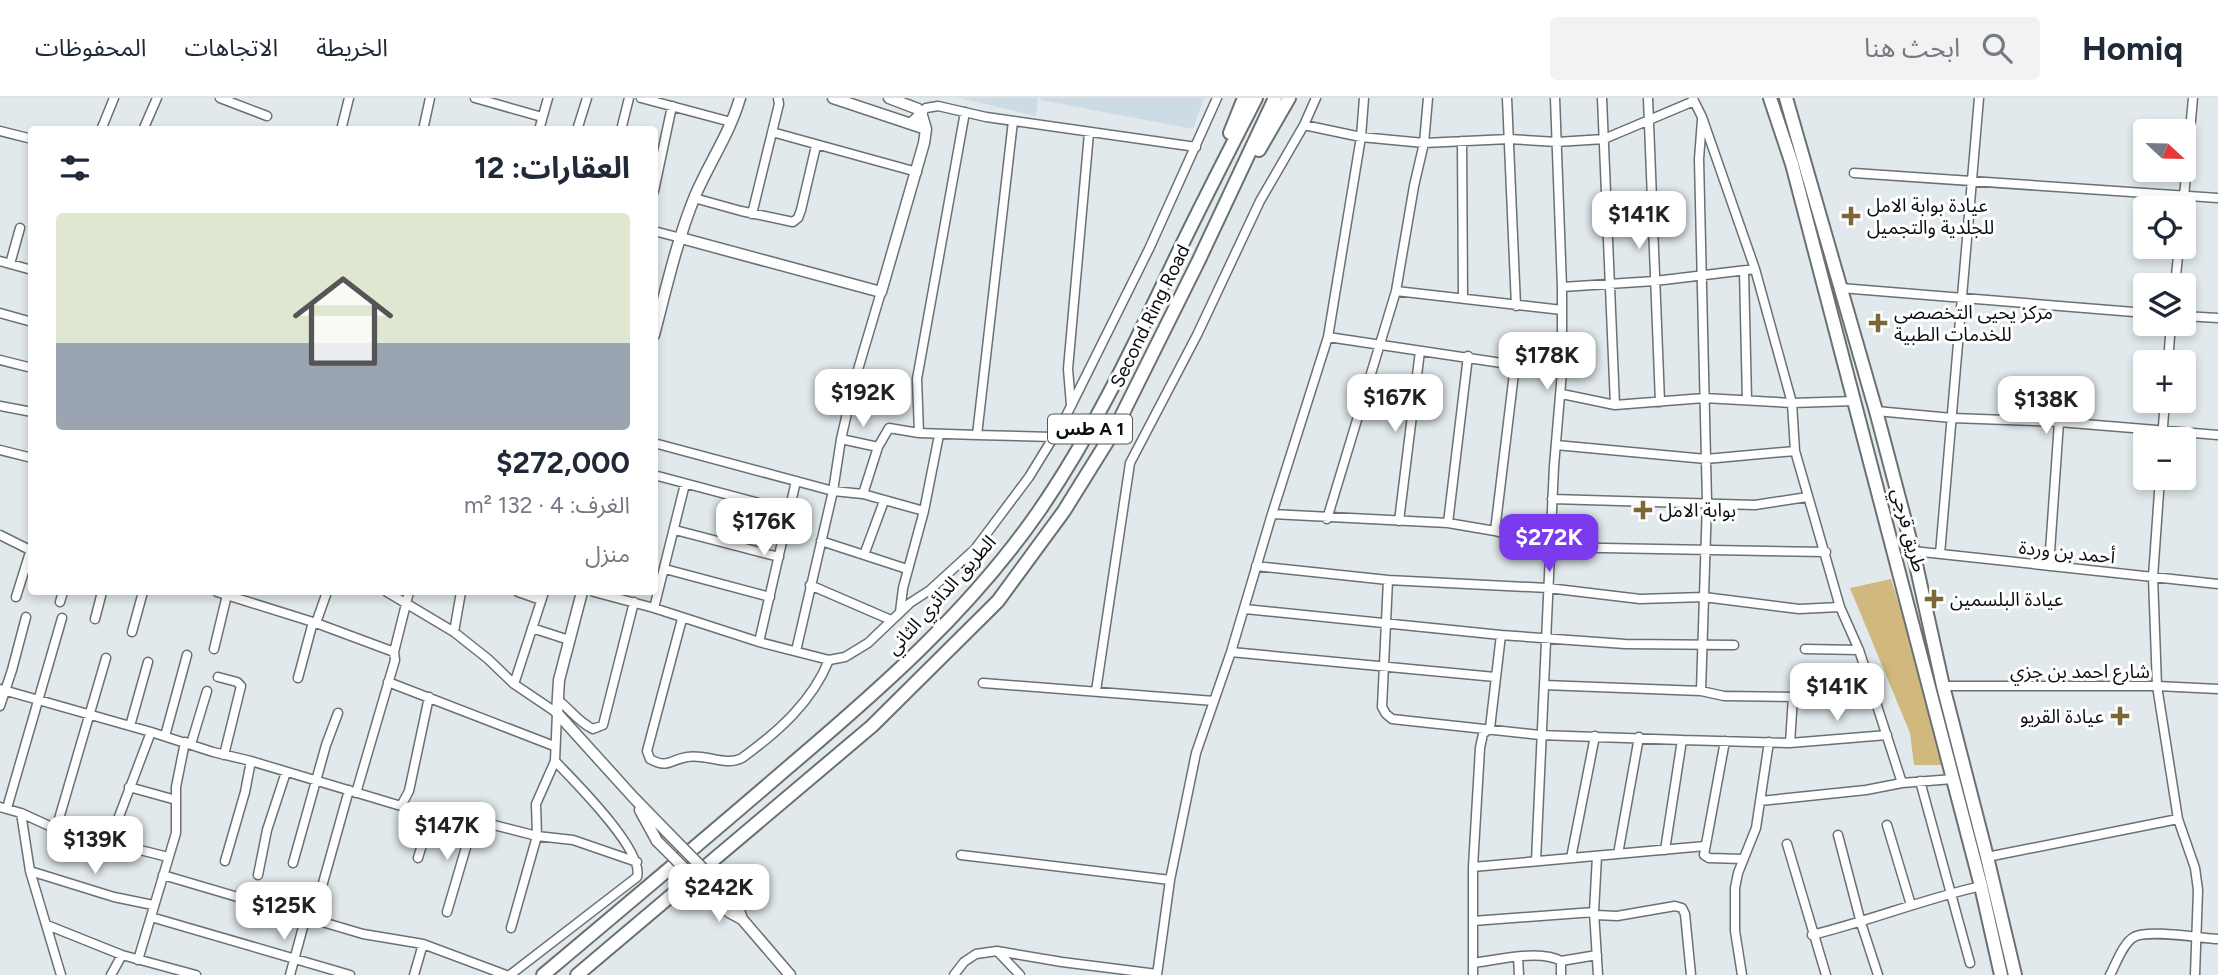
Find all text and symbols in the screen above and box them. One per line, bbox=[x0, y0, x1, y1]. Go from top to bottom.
search box bbox=[1550, 17, 2040, 80]
icon: search bbox=[1978, 29, 2016, 67]
text: Homiq bbox=[2082, 29, 2183, 68]
text: ابحث هنا bbox=[1864, 32, 1960, 64]
text: المحفوظات bbox=[35, 33, 146, 62]
text: الاتجاهات bbox=[184, 33, 278, 62]
text: الخريطة bbox=[316, 33, 388, 62]
north arrow bbox=[2133, 119, 2196, 182]
map controls bbox=[2133, 119, 2196, 490]
icon: filters bbox=[56, 149, 94, 187]
text: العقارات: 12 bbox=[474, 149, 630, 186]
pin: $141K bbox=[1590, 192, 1688, 251]
place label: عيادة بوابة الامل للجلدية والتجميل bbox=[1867, 194, 1994, 239]
button: locate bbox=[2133, 196, 2196, 259]
text: $141K bbox=[1608, 200, 1670, 228]
marker: عيادة بوابة الامل للجلدية والتجميل bbox=[1841, 206, 1861, 226]
street label: Second Ring Road bbox=[1105, 241, 1195, 391]
icon: home bbox=[280, 258, 406, 384]
button: layers bbox=[2133, 273, 2196, 336]
place label: مركز يحيى التخصصي للخدمات الطبية bbox=[1894, 301, 2053, 346]
marker: مركز يحيى التخصصي للخدمات الطبية bbox=[1868, 313, 1888, 333]
pin: $178K bbox=[1498, 332, 1596, 392]
text: $178K bbox=[1515, 341, 1579, 369]
button: + bbox=[2133, 350, 2196, 413]
pin: $192K bbox=[814, 370, 912, 429]
pin: $167K bbox=[1346, 374, 1444, 434]
pin: $138K bbox=[1997, 376, 2095, 436]
text: $192K bbox=[831, 378, 895, 406]
text: $167K bbox=[1363, 383, 1427, 411]
text: $138K bbox=[2014, 385, 2078, 413]
road number: طس A 1 bbox=[1048, 414, 1132, 444]
button: − bbox=[2133, 427, 2196, 490]
text: $272,000 bbox=[496, 444, 630, 481]
street label: طريق قرجي bbox=[1883, 485, 1931, 576]
text: الغرف: 4 · 132 m² bbox=[464, 491, 630, 519]
pin: $176K bbox=[715, 498, 813, 558]
place label: بوابة الامل bbox=[1659, 499, 1736, 522]
marker: بوابة الامل bbox=[1633, 500, 1653, 520]
text: $176K bbox=[732, 507, 796, 535]
pin: $272K bbox=[1500, 514, 1598, 574]
text: $272K bbox=[1515, 523, 1583, 551]
street label: الطريق الدائري الثاني bbox=[881, 531, 1003, 662]
street label: أحمد بن وردة bbox=[2018, 536, 2117, 569]
text: منزل bbox=[585, 540, 630, 568]
place label: عيادة البلسمين bbox=[1950, 588, 2063, 611]
marker: عيادة البلسمين bbox=[1924, 589, 1944, 609]
street label: شارع احمد بن جزي bbox=[2010, 660, 2150, 686]
pin: $141K bbox=[1788, 664, 1886, 723]
text: $141K bbox=[1806, 672, 1868, 700]
place label: عيادة القريو bbox=[2020, 705, 2104, 728]
marker: عيادة القريو bbox=[2110, 706, 2130, 726]
pin: $147K bbox=[398, 802, 496, 862]
text: $147K bbox=[414, 811, 480, 839]
pin: $139K bbox=[46, 816, 144, 876]
text: $139K bbox=[63, 825, 127, 853]
pin: $242K bbox=[670, 864, 768, 924]
text: $242K bbox=[684, 873, 754, 901]
pin: $125K bbox=[235, 882, 333, 942]
text: $125K bbox=[252, 891, 316, 919]

